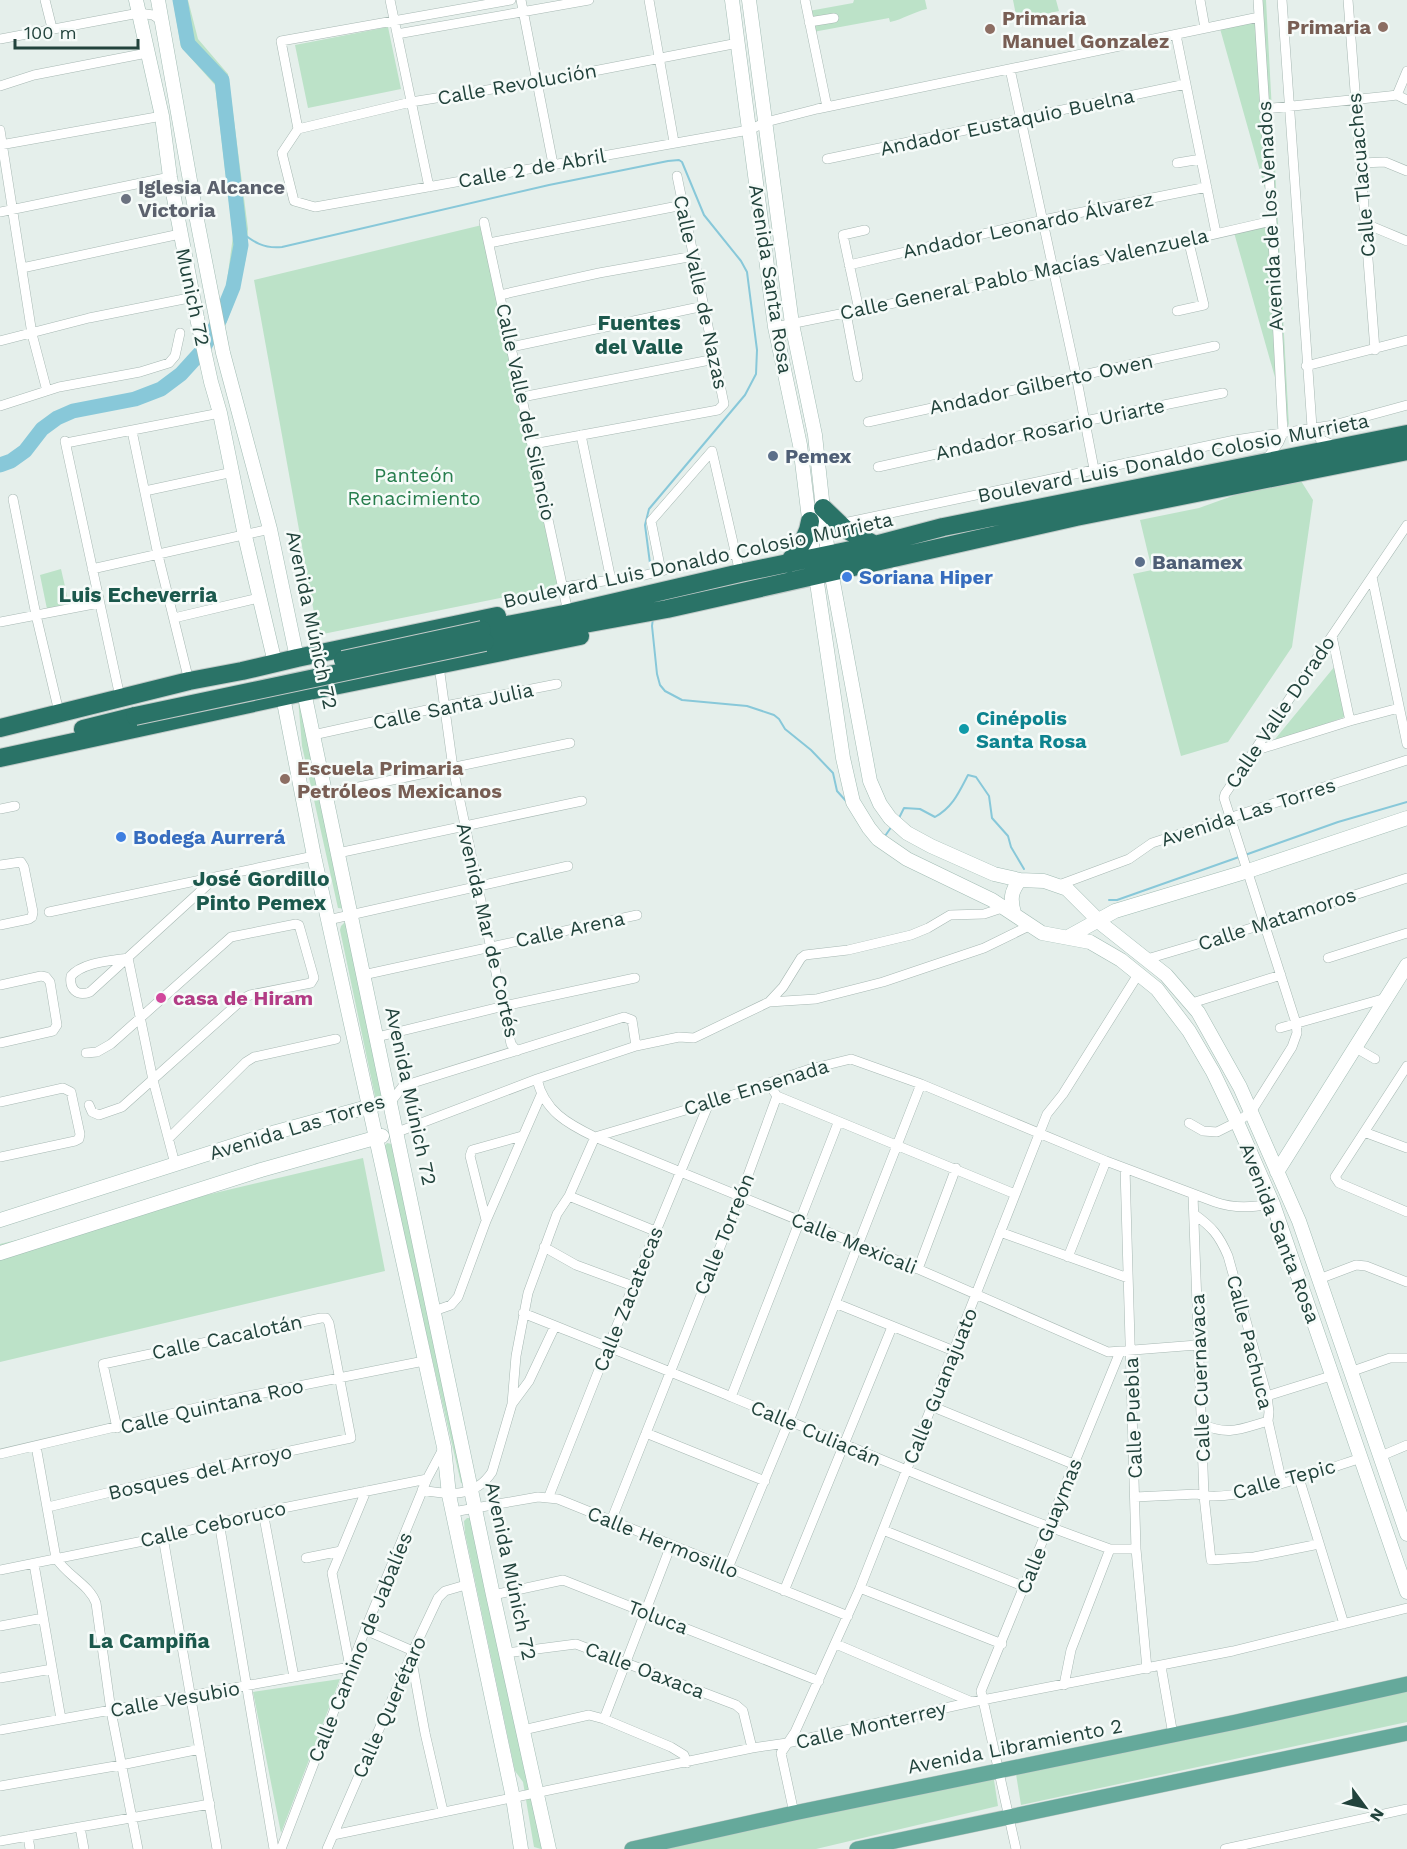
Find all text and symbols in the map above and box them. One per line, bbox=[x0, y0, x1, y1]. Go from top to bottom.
place label: Primaria Manuel Gonzalez bbox=[1002, 6, 1169, 53]
scale bar bbox=[15, 12, 138, 50]
place label: Primaria bbox=[1287, 15, 1371, 39]
marker: Primaria bbox=[1376, 20, 1390, 34]
text: 100 m bbox=[24, 22, 77, 43]
marker: Primaria Manuel Gonzalez bbox=[983, 22, 997, 36]
street label: Calle Revolución bbox=[435, 58, 599, 110]
street label: Andador Eustaquio Buelna bbox=[878, 83, 1136, 161]
street label: Calle Tlacuaches bbox=[1342, 92, 1380, 258]
street label: Avenida de los Venados bbox=[1252, 100, 1288, 332]
street label: Calle 2 de Abril bbox=[456, 143, 608, 193]
place label: Iglesia Alcance Victoria bbox=[138, 175, 285, 222]
street label: Avenida Santa Rosa bbox=[744, 183, 798, 375]
street label: Andador Leonardo Álvarez bbox=[900, 187, 1156, 263]
marker: Iglesia Alcance Victoria bbox=[119, 192, 133, 206]
street label: Calle Valle de Nazas bbox=[669, 193, 733, 391]
street label: Calle General Pablo Macías Valenzuela bbox=[838, 223, 1210, 325]
street label: Munich 72 bbox=[171, 246, 215, 348]
street label: Calle Valle del Silencio bbox=[491, 301, 561, 523]
district label: Fuentes del Valle bbox=[595, 310, 683, 359]
street label: Andador Gilberto Owen bbox=[927, 349, 1155, 419]
street label: Andador Rosario Uriarte bbox=[933, 393, 1167, 465]
street label: Boulevard Luis Donaldo Colosio Murrieta bbox=[975, 408, 1371, 508]
place label: Pemex bbox=[785, 444, 852, 468]
marker: Pemex bbox=[766, 449, 780, 463]
park label: Panteón Renacimiento bbox=[347, 463, 481, 510]
street label: Boulevard Luis Donaldo Colosio Murrieta bbox=[501, 507, 895, 613]
street label: Avenida Múnich 72 bbox=[281, 529, 343, 711]
place label: Banamex bbox=[1152, 550, 1243, 574]
marker: Banamex bbox=[1133, 555, 1147, 569]
place label: Soriana Hiper bbox=[859, 565, 993, 589]
marker: Soriana Hiper bbox=[840, 570, 854, 584]
district label: Luis Echeverria bbox=[59, 582, 218, 607]
street label: Calle Valle Dorado bbox=[1220, 631, 1340, 793]
street label: Calle Santa Julia bbox=[370, 677, 536, 735]
place label: Cinépolis Santa Rosa bbox=[976, 706, 1087, 753]
marker: Cinépolis Santa Rosa bbox=[957, 722, 971, 736]
place label: Escuela Primaria Petróleos Mexicanos bbox=[297, 756, 502, 803]
marker: Escuela Primaria Petróleos Mexicanos bbox=[278, 772, 292, 786]
street label: Avenida Las Torres bbox=[1158, 772, 1338, 852]
street label: Avenida Mar de Cortés bbox=[452, 820, 524, 1040]
place label: Bodega Aurrerá bbox=[133, 825, 286, 849]
marker: Bodega Aurrerá bbox=[114, 830, 128, 844]
district label: José Gordillo Pinto Pemex bbox=[192, 866, 330, 915]
street label: Calle Matamoros bbox=[1195, 882, 1359, 956]
street label: Calle Arena bbox=[513, 906, 627, 952]
place label: casa de Hiram bbox=[173, 986, 313, 1010]
marker: casa de Hiram bbox=[154, 991, 168, 1005]
street label: Avenida Múnich 72 bbox=[380, 1005, 442, 1187]
street label: Calle Ensenada bbox=[681, 1054, 831, 1120]
street label: Avenida Las Torres bbox=[206, 1089, 388, 1165]
street label: Avenida Santa Rosa bbox=[1234, 1139, 1326, 1327]
street label: Calle Torreón bbox=[689, 1170, 759, 1298]
street label: Calle Mexicali bbox=[788, 1207, 920, 1279]
street label: Calle Zacatecas bbox=[588, 1223, 668, 1375]
street label: Calle Pachuca bbox=[1222, 1272, 1278, 1412]
street label: Calle Cuernavaca bbox=[1185, 1293, 1215, 1463]
street label: Calle Guanajuato bbox=[898, 1304, 982, 1468]
street label: Calle Cacalotán bbox=[150, 1309, 304, 1365]
street label: Calle Puebla bbox=[1119, 1357, 1147, 1479]
street label: Calle Quintana Roo bbox=[118, 1373, 306, 1439]
street label: Calle Culiacán bbox=[747, 1395, 885, 1471]
street label: Bosques del Arroyo bbox=[106, 1439, 294, 1505]
street label: Calle Tepic bbox=[1230, 1454, 1338, 1504]
street label: Calle Guaymas bbox=[1011, 1455, 1087, 1597]
street label: Avenida Múnich 72 bbox=[480, 1480, 542, 1662]
street label: Calle Ceboruco bbox=[138, 1496, 288, 1552]
street label: Calle Hermosillo bbox=[584, 1501, 742, 1583]
street label: Calle Camino de Jabalíes bbox=[303, 1528, 417, 1766]
street label: Toluca bbox=[624, 1595, 692, 1639]
district label: La Campiña bbox=[88, 1628, 210, 1653]
street label: Calle Querétaro bbox=[347, 1632, 431, 1782]
street label: Calle Oaxaca bbox=[582, 1636, 708, 1704]
street label: Calle Vesubio bbox=[108, 1676, 242, 1722]
street label: Calle Monterrey bbox=[793, 1696, 949, 1754]
street label: Avenida Libramiento 2 bbox=[905, 1713, 1125, 1779]
north arrow bbox=[1335, 1777, 1395, 1837]
text: N bbox=[1366, 1805, 1388, 1825]

